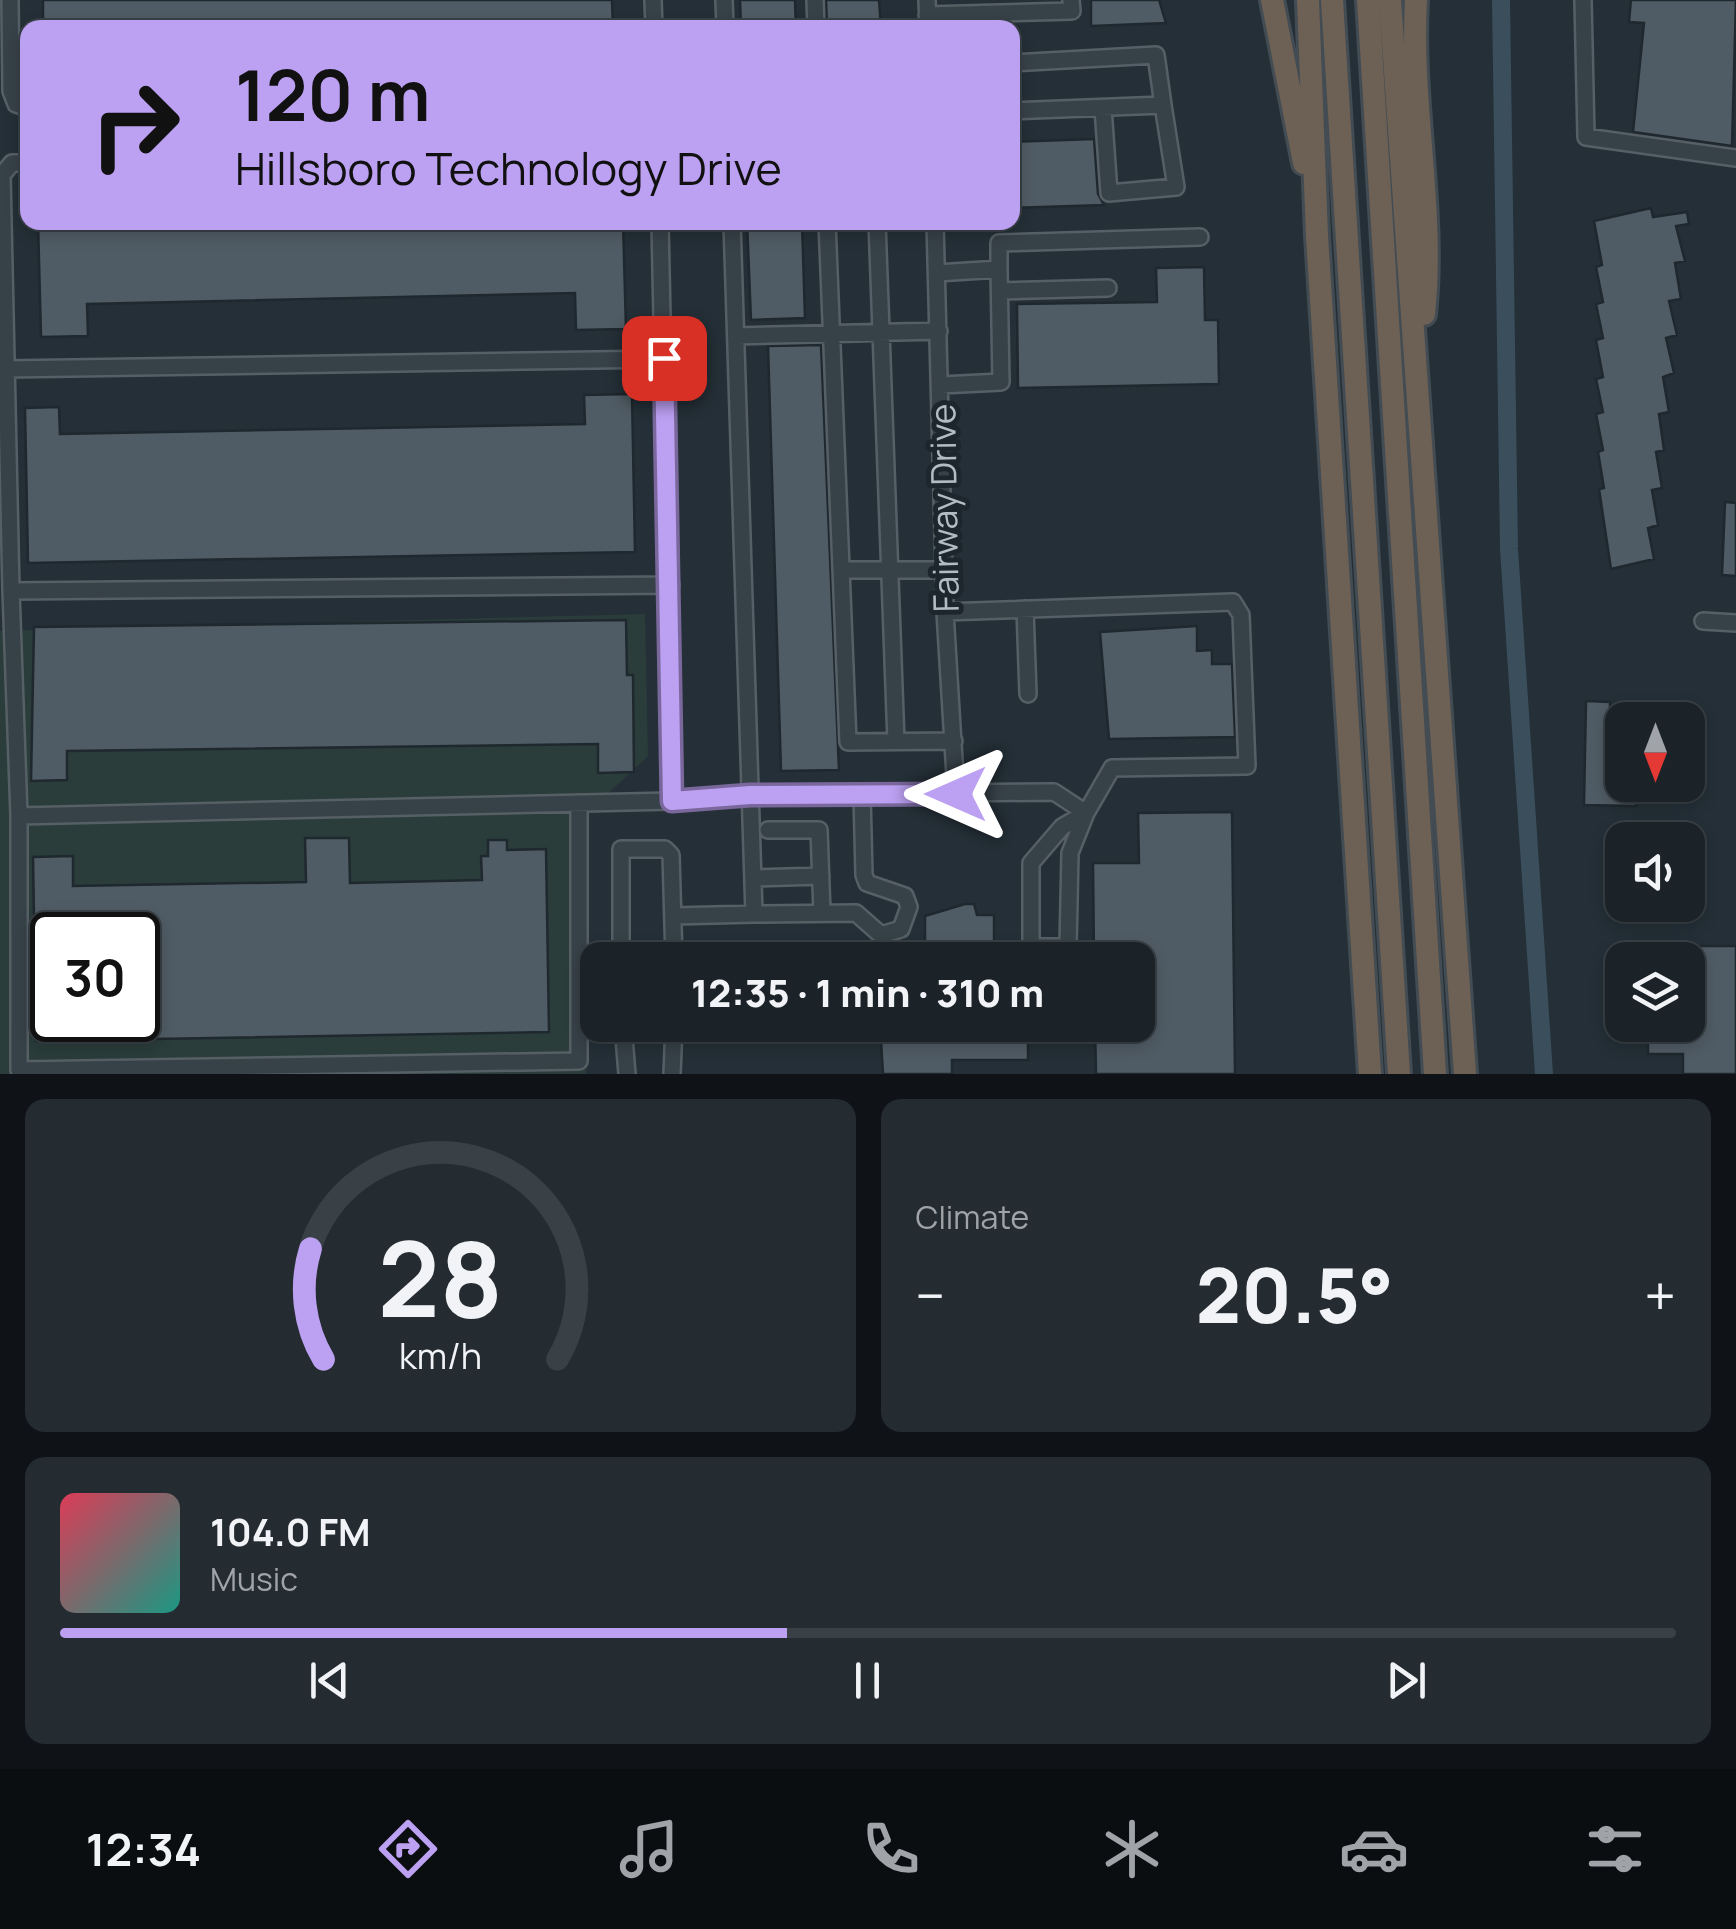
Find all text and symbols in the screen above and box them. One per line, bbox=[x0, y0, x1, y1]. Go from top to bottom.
text: 120 m bbox=[235, 46, 430, 142]
icon: right bbox=[70, 60, 200, 190]
text: Hillsboro Technology Drive bbox=[235, 137, 782, 199]
pin bbox=[622, 316, 707, 401]
icon: arrive bbox=[637, 331, 692, 386]
street label: Fairway Drive bbox=[918, 403, 970, 613]
north arrow bbox=[1605, 702, 1705, 802]
map controls bbox=[1605, 702, 1705, 1042]
position arrow bbox=[904, 742, 1008, 846]
button: sound bbox=[1605, 822, 1705, 922]
speed limit sign: 30 bbox=[30, 912, 160, 1042]
button: layers bbox=[1605, 942, 1705, 1042]
text: 12:35 · 1 min · 310 m bbox=[691, 966, 1044, 1018]
text: Climate bbox=[916, 1195, 1029, 1239]
text: 28 bbox=[377, 1206, 503, 1348]
text: 20.5° bbox=[1196, 1243, 1394, 1346]
text: − bbox=[916, 1257, 945, 1333]
text: + bbox=[1644, 1257, 1676, 1333]
text: km/h bbox=[399, 1331, 482, 1380]
text: 104.0 FM bbox=[210, 1505, 371, 1557]
text: Music bbox=[210, 1557, 298, 1601]
icon: previous bbox=[302, 1653, 357, 1708]
icon: pause bbox=[840, 1653, 895, 1708]
icon: next bbox=[1379, 1653, 1434, 1708]
icon: directions bbox=[373, 1814, 443, 1884]
icon: music bbox=[614, 1814, 684, 1884]
icon: phone bbox=[856, 1814, 926, 1884]
icon: climate bbox=[1097, 1814, 1167, 1884]
icon: car bbox=[1339, 1814, 1409, 1884]
icon: filters bbox=[1580, 1814, 1650, 1884]
text: 12:34 bbox=[86, 1818, 201, 1880]

